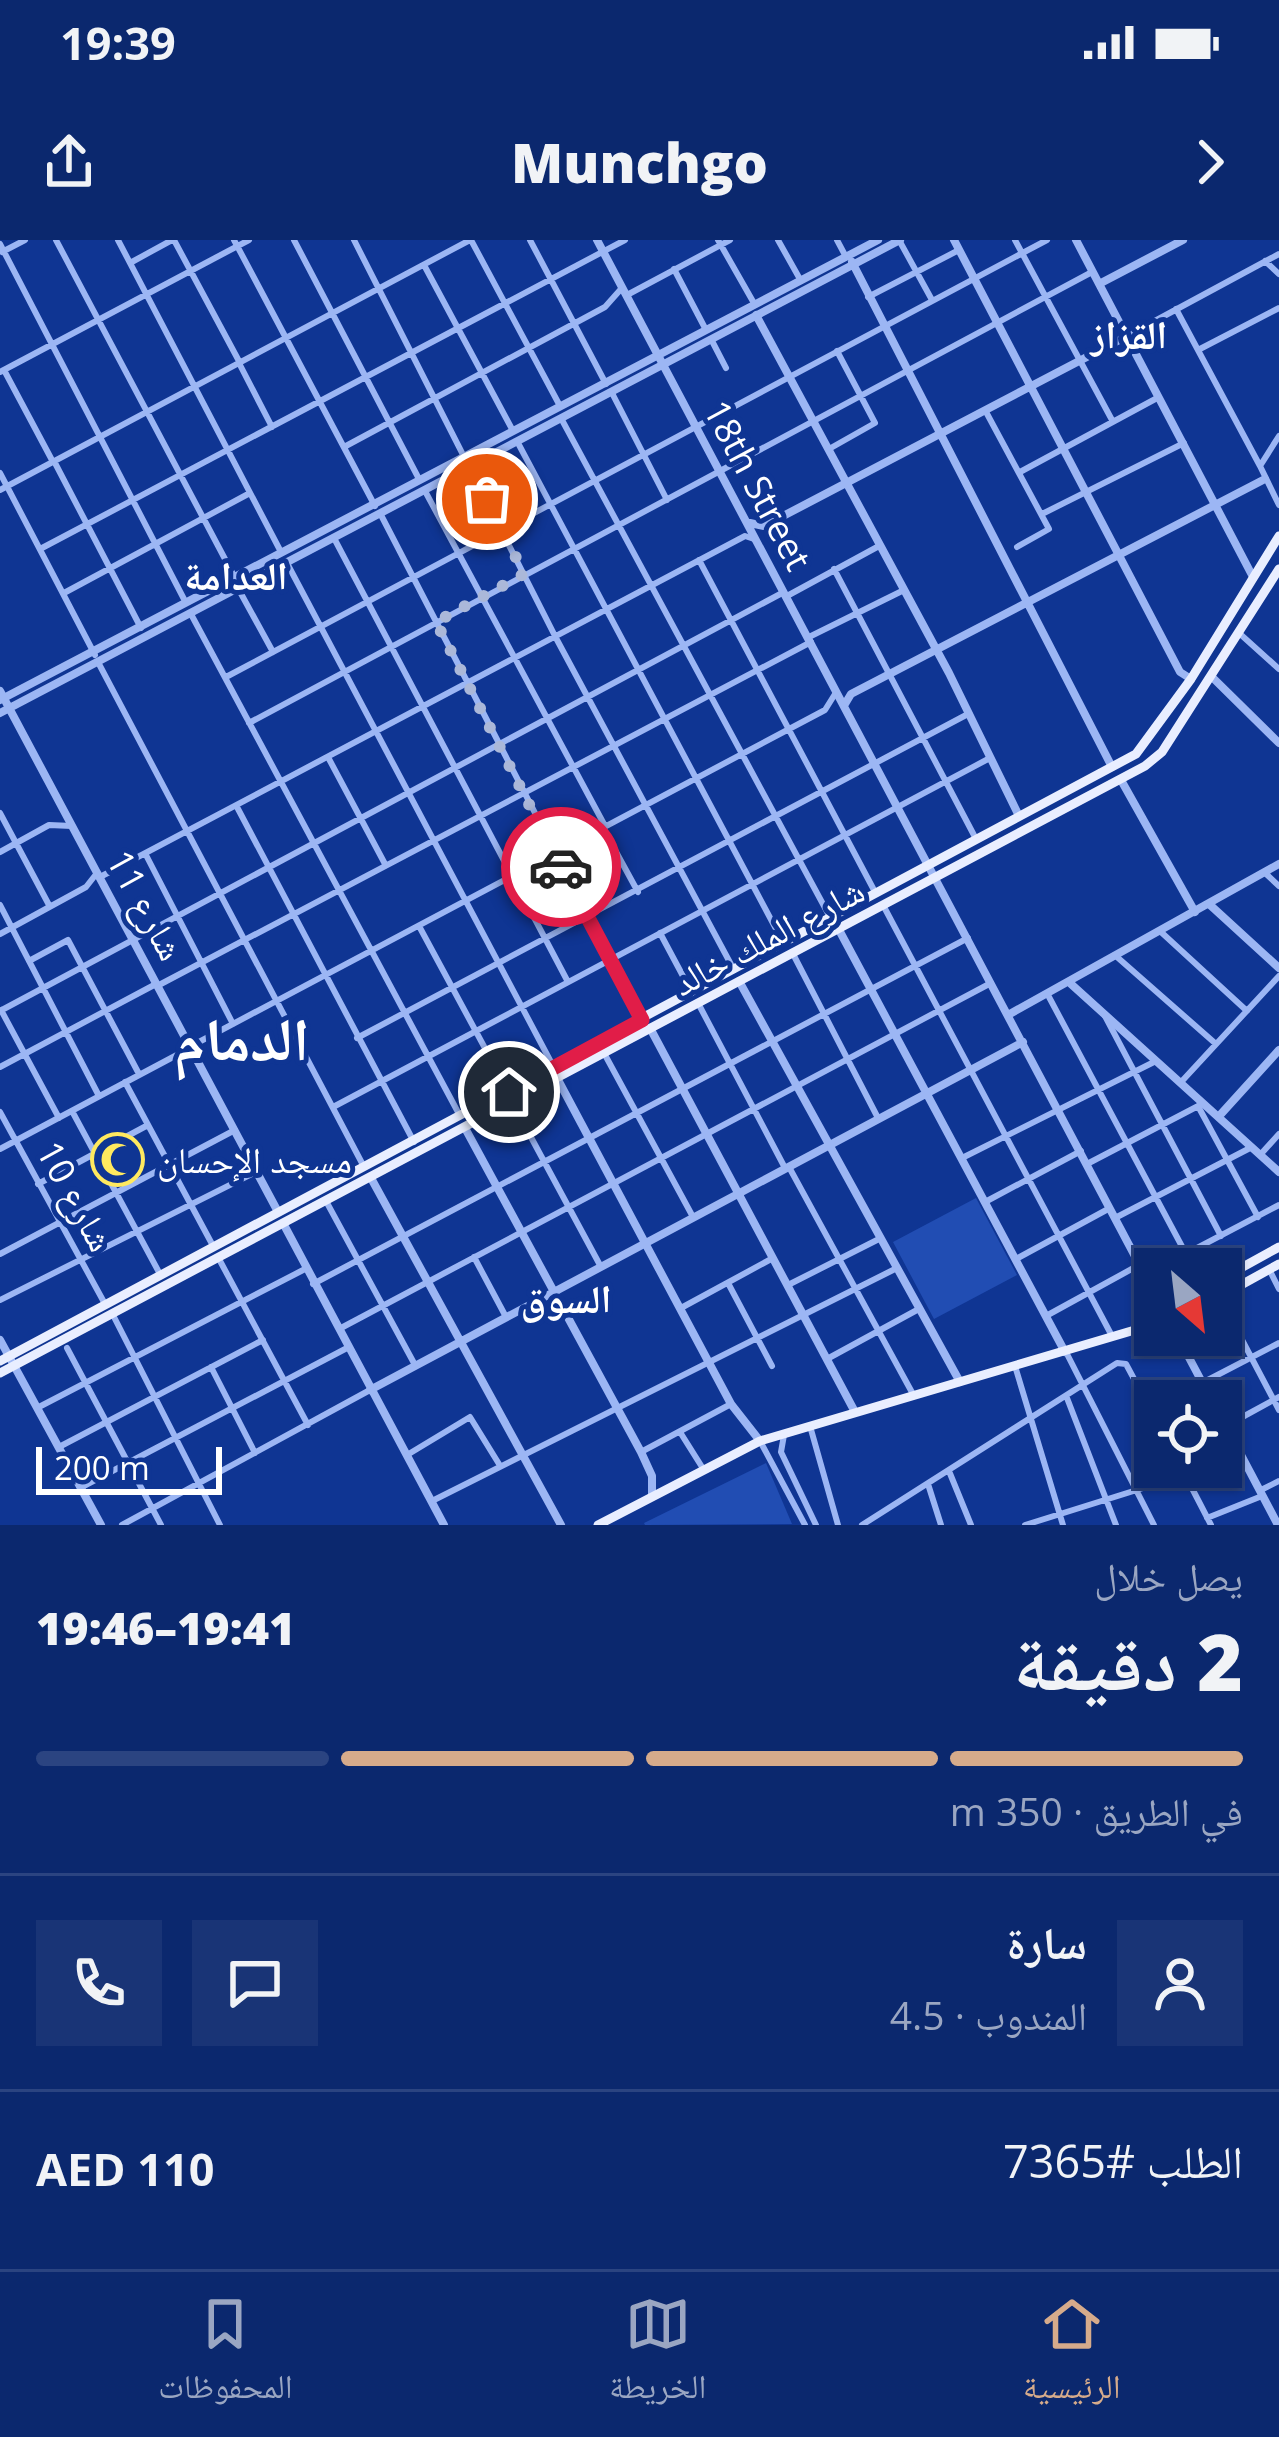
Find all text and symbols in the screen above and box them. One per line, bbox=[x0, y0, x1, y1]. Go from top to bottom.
text: 19:39 bbox=[60, 12, 176, 73]
text: Munchgo bbox=[511, 125, 768, 199]
icon: share bbox=[36, 129, 102, 195]
icon: forward bbox=[1177, 129, 1243, 195]
district label: القزاز bbox=[1089, 307, 1167, 360]
street label: 18th Street bbox=[693, 391, 823, 579]
pin bbox=[436, 448, 538, 550]
icon: bag bbox=[454, 466, 520, 532]
district label: العدامة bbox=[184, 548, 288, 601]
courier bbox=[501, 807, 621, 927]
icon: car bbox=[528, 834, 594, 900]
street label: شارع 11 bbox=[96, 841, 196, 969]
street label: شارع الملك خالد bbox=[664, 865, 872, 1007]
district label: الدمام bbox=[175, 997, 309, 1081]
pin bbox=[458, 1041, 560, 1143]
icon: home bbox=[476, 1059, 542, 1125]
mosque icon: مسجد الإحسان bbox=[90, 1131, 146, 1187]
street label: شارع 10 bbox=[26, 1132, 126, 1260]
place label: مسجد الإحسان bbox=[157, 1135, 352, 1184]
north arrow bbox=[1134, 1248, 1242, 1356]
map controls bbox=[1134, 1248, 1242, 1488]
district label: السوق bbox=[520, 1271, 612, 1324]
button: locate bbox=[1134, 1380, 1242, 1488]
scale bar bbox=[36, 1441, 222, 1494]
text: 200 m bbox=[54, 1445, 150, 1490]
text: يصل خلال bbox=[1094, 1549, 1243, 1602]
text: 19:41–19:46 bbox=[36, 1597, 295, 1658]
text: 2 دقيقة bbox=[1013, 1608, 1243, 1714]
text: في الطريق · 350 m bbox=[950, 1784, 1243, 1837]
text: سارة bbox=[1006, 1911, 1087, 1972]
button: phone bbox=[36, 1920, 162, 2046]
button: chat bbox=[192, 1920, 318, 2046]
button: person bbox=[1117, 1920, 1243, 2046]
text: المندوب · 4.5 bbox=[890, 1988, 1087, 2041]
text: الطلب #7365 bbox=[1003, 2130, 1243, 2191]
text: AED 110 bbox=[36, 2138, 214, 2199]
tab: المحفوظات bbox=[158, 2291, 293, 2419]
tab: الخريطة bbox=[609, 2291, 706, 2419]
tab: الرئيسية bbox=[1023, 2291, 1121, 2419]

